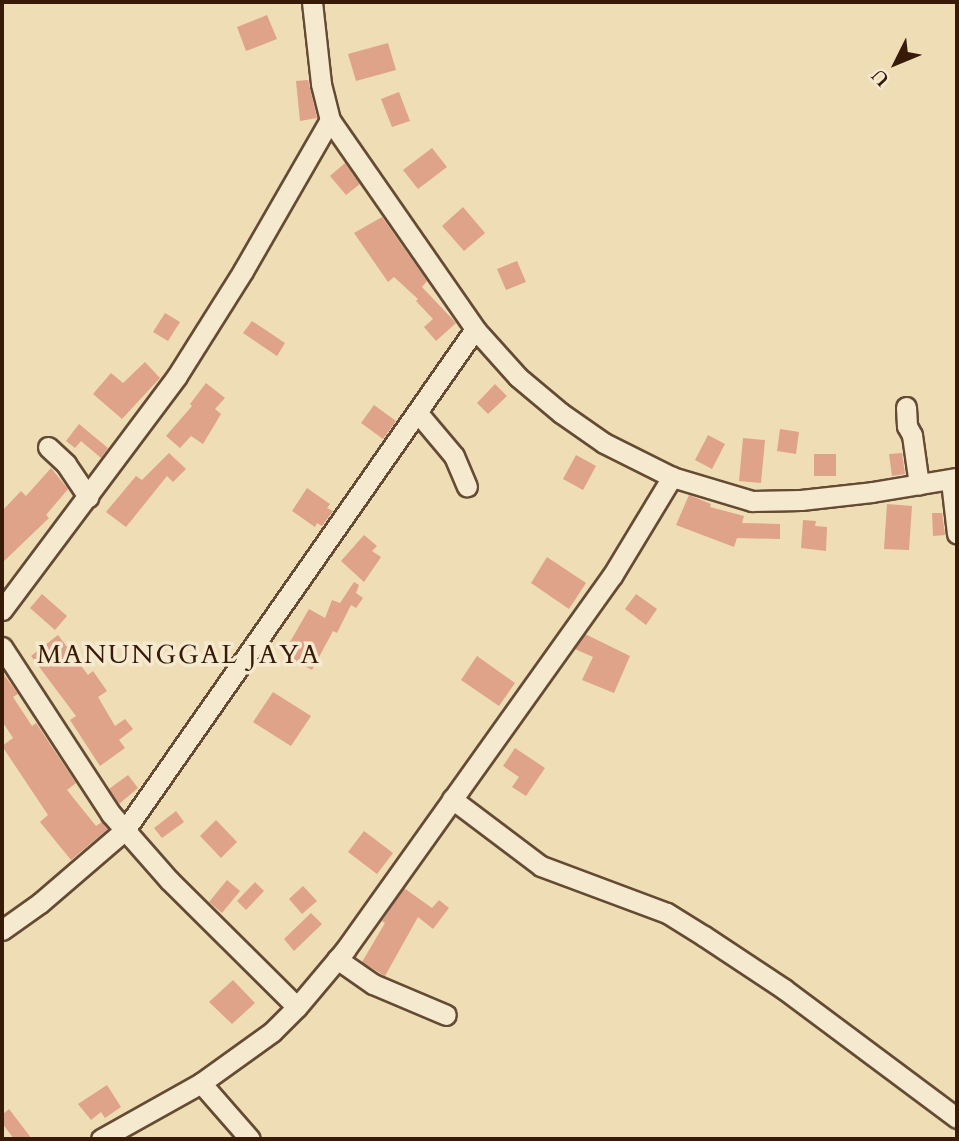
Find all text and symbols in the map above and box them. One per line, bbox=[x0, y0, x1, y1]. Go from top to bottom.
north arrow bbox=[861, 28, 931, 98]
text: U bbox=[866, 63, 895, 92]
district label: MANUNGGAL JAYA bbox=[39, 639, 319, 671]

